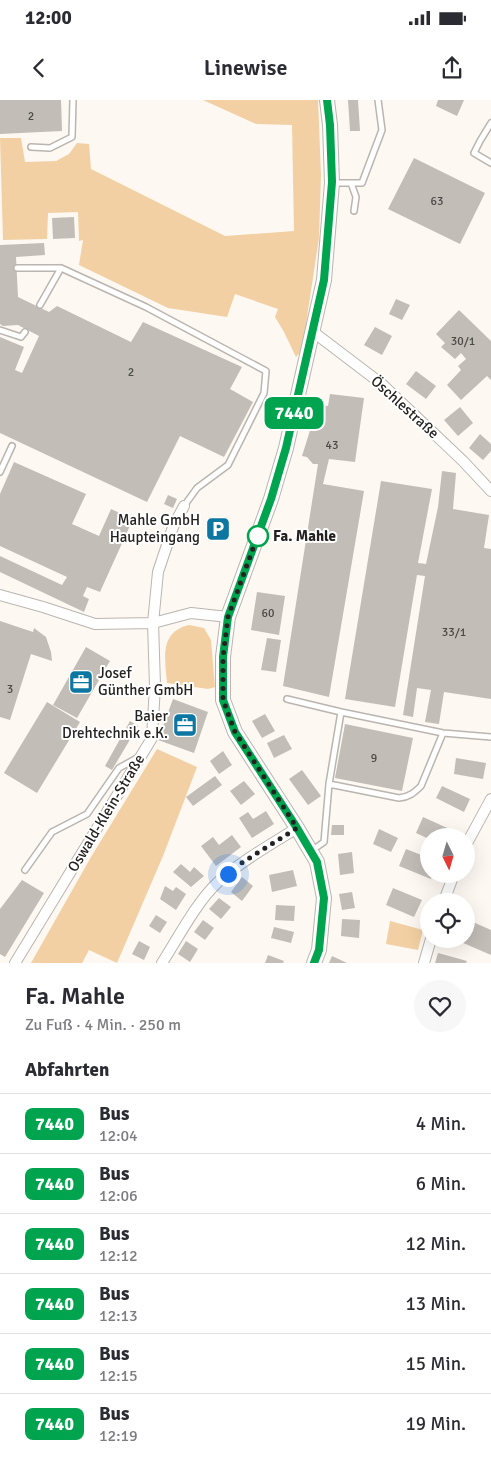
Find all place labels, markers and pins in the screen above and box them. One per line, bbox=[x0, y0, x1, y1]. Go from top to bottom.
place label: Mahle GmbH Haupteingang bbox=[110, 511, 200, 546]
parking icon: Mahle GmbH Haupteingang bbox=[205, 516, 231, 542]
marker: Fa. Mahle bbox=[247, 525, 269, 547]
place label: Fa. Mahle bbox=[273, 527, 336, 545]
place label: Josef Günther GmbH bbox=[98, 664, 193, 699]
office icon: Josef Günther GmbH bbox=[68, 669, 94, 695]
place label: Baier Drehtechnik e.K. bbox=[62, 707, 168, 742]
office icon: Baier Drehtechnik e.K. bbox=[172, 712, 198, 738]

